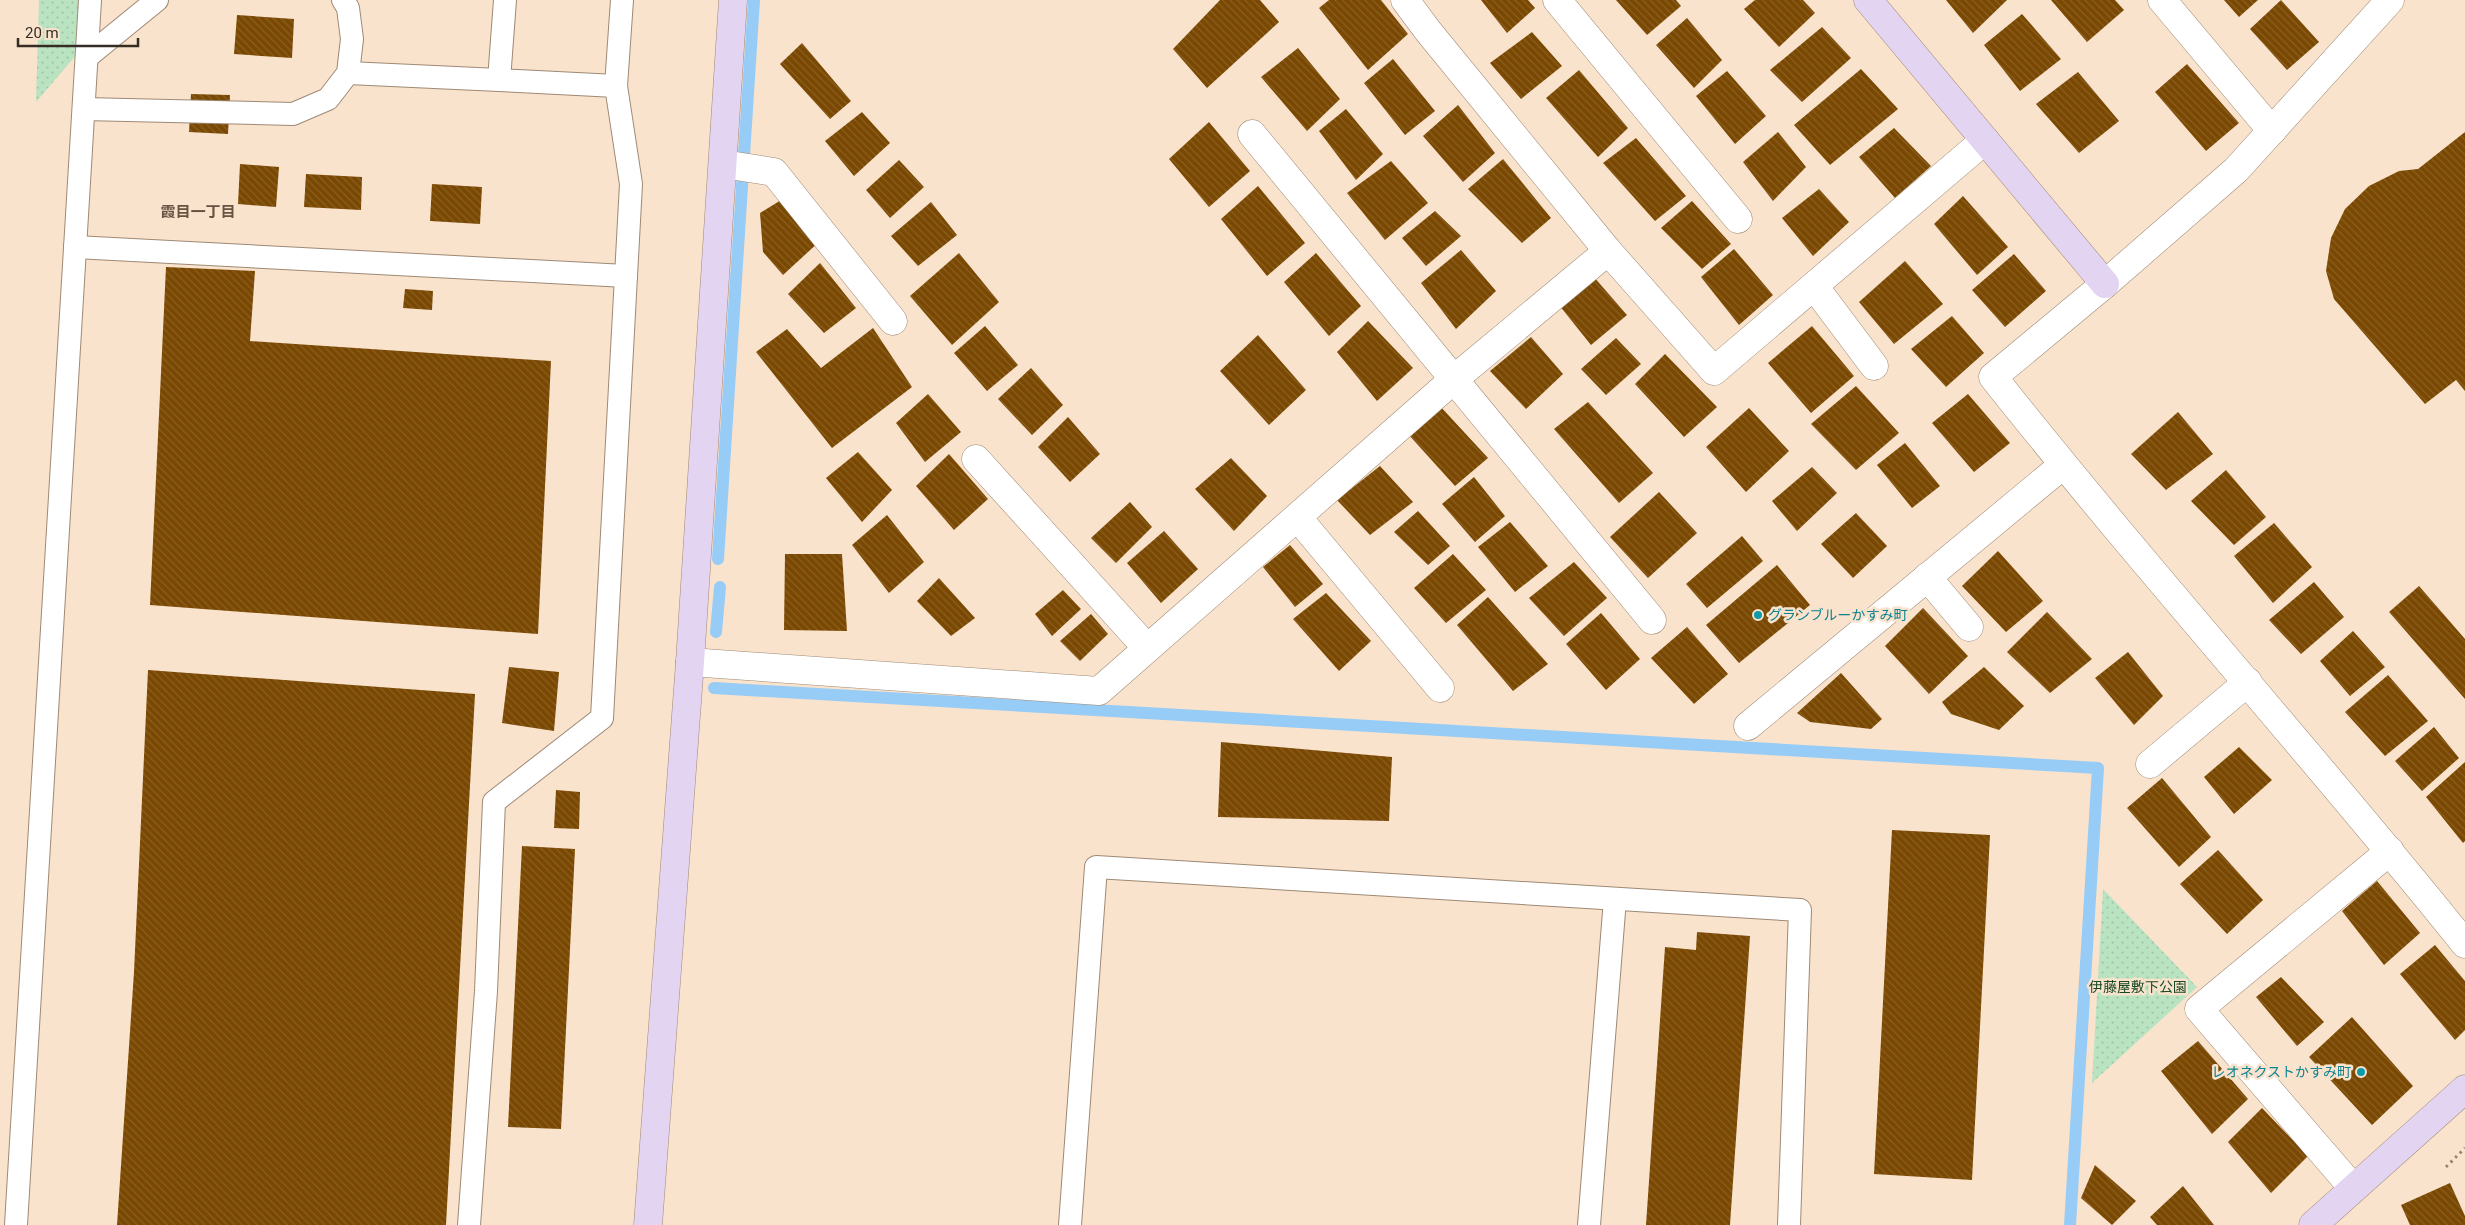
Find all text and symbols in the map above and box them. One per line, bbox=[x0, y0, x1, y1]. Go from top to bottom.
scale bar bbox=[18, 15, 138, 47]
text: 20 m bbox=[25, 24, 59, 42]
district label: 霞目一丁目 bbox=[160, 203, 236, 221]
place label: グランブルーかすみ町 bbox=[1768, 607, 1908, 623]
marker: グランブルーかすみ町 bbox=[1752, 609, 1764, 621]
park label: 伊藤屋敷下公園 bbox=[2089, 979, 2187, 995]
place label: レオネクストかすみ町 bbox=[2211, 1064, 2351, 1080]
marker: レオネクストかすみ町 bbox=[2355, 1066, 2367, 1078]

